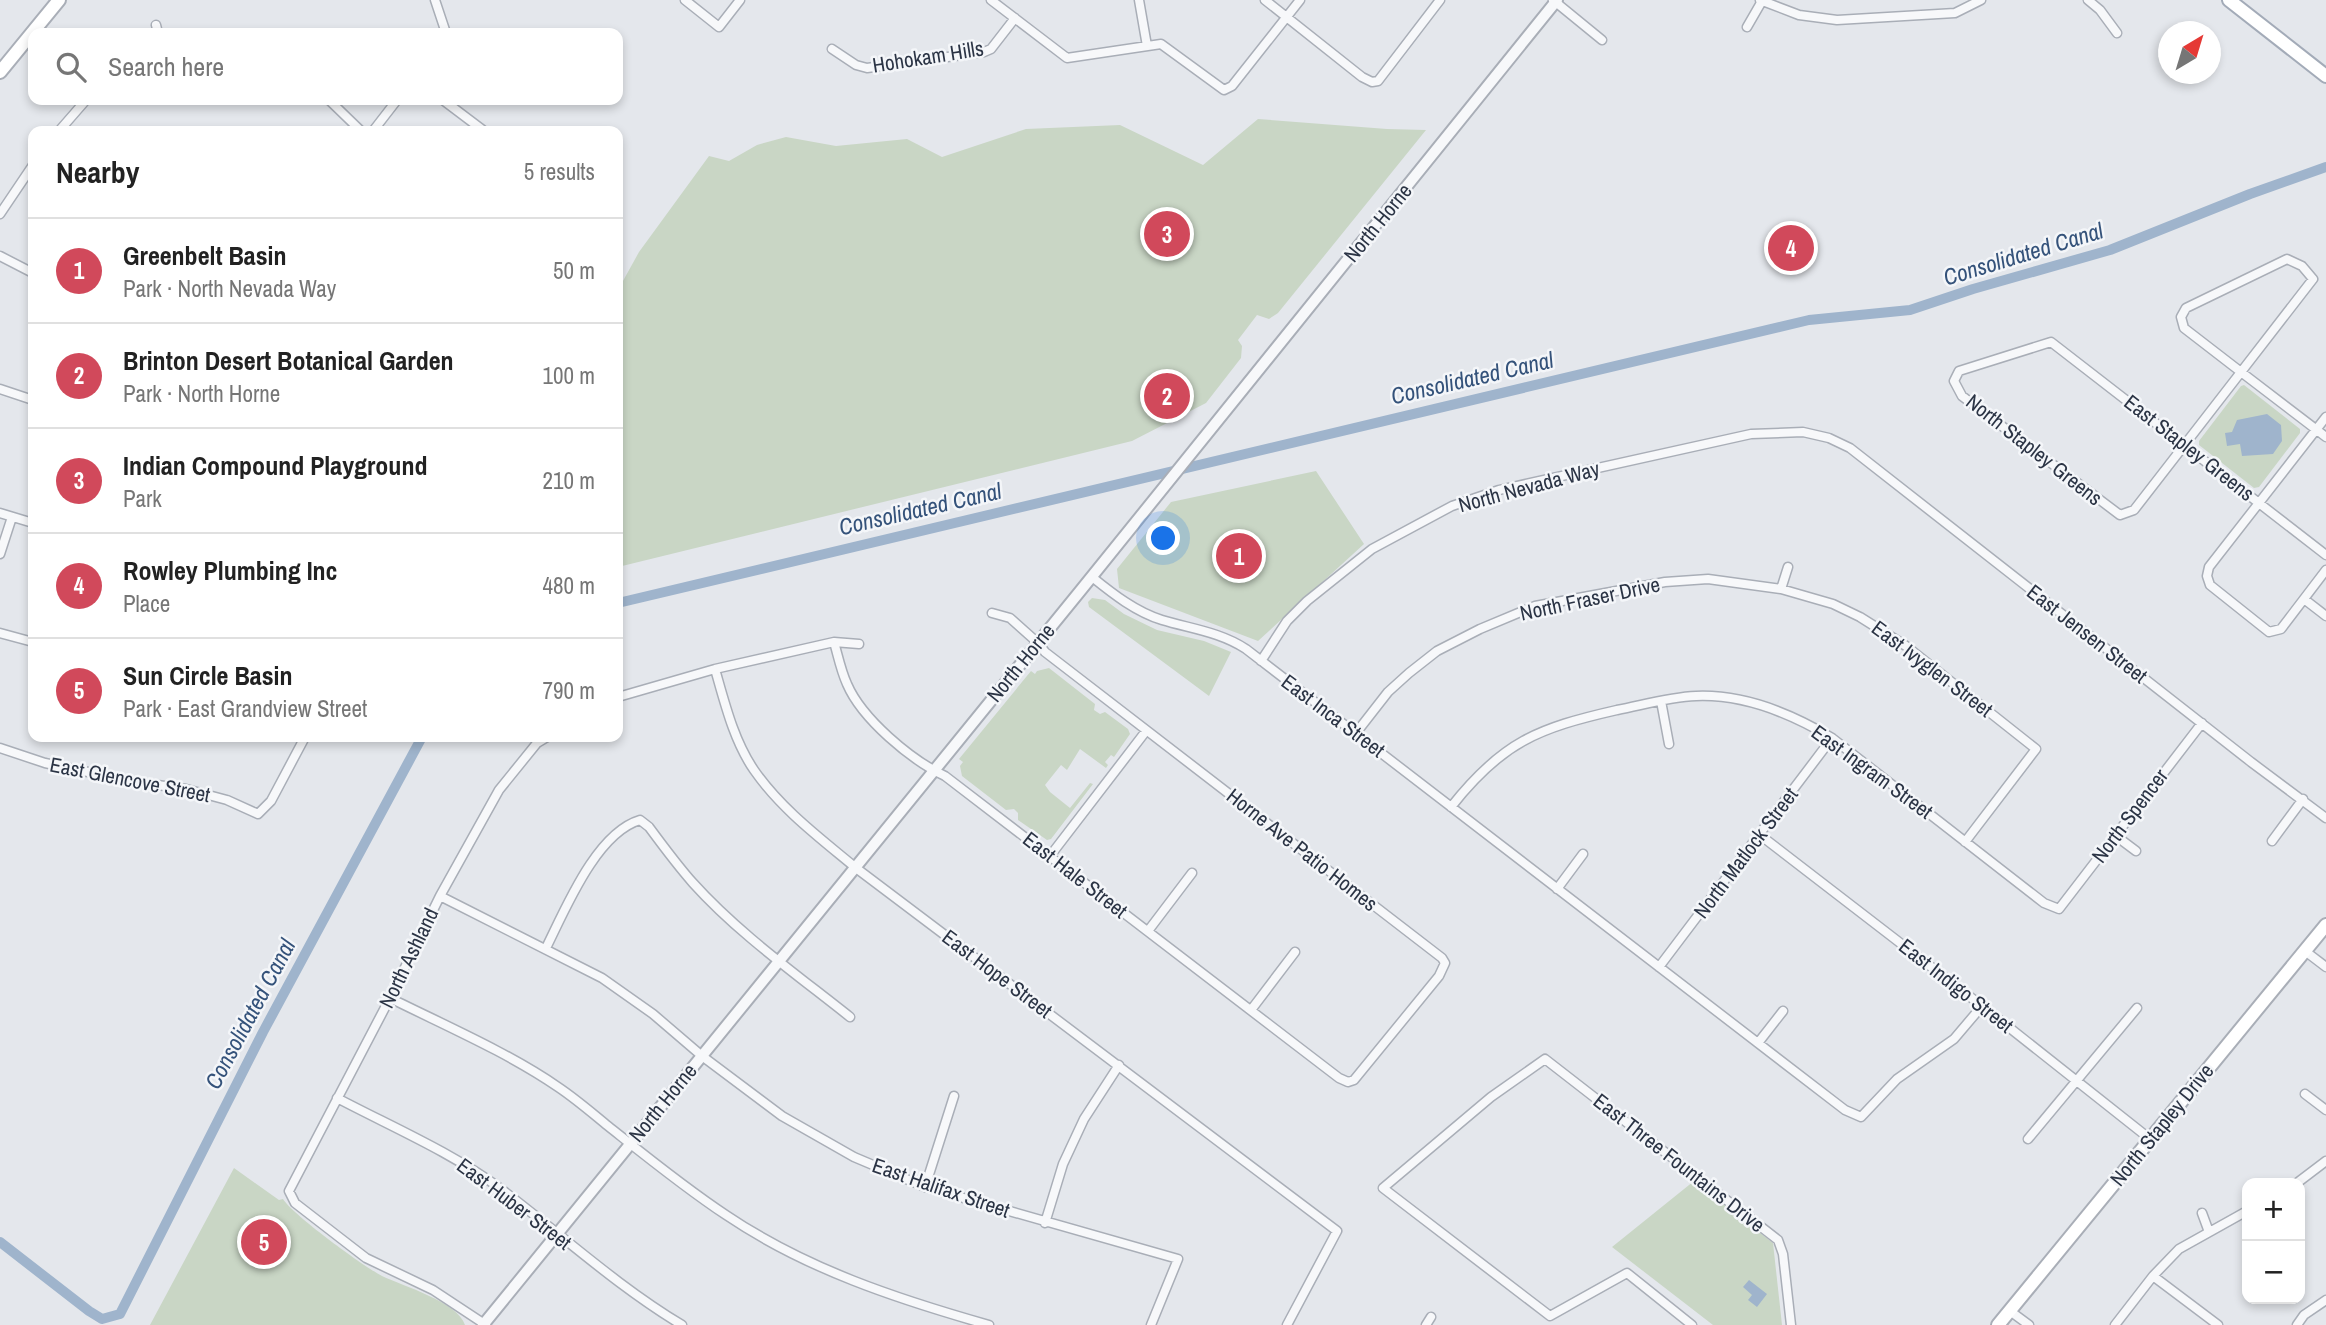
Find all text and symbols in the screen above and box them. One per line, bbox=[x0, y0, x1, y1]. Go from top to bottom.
north arrow bbox=[2158, 21, 2221, 84]
search box bbox=[28, 28, 623, 105]
street label: Hohokam Hills bbox=[870, 33, 985, 80]
icon: search bbox=[52, 48, 90, 86]
text: Search here bbox=[108, 49, 224, 84]
text: Nearby bbox=[56, 152, 139, 192]
text: 5 results bbox=[524, 156, 595, 187]
street label: North Horne bbox=[1337, 177, 1418, 268]
pin: 3 bbox=[1144, 208, 1190, 260]
water label: Consolidated Canal bbox=[1939, 214, 2107, 293]
pin: 4 bbox=[1768, 222, 1814, 274]
text: Greenbelt Basin bbox=[123, 238, 287, 273]
text: 1 bbox=[74, 255, 84, 286]
text: 50 m bbox=[553, 255, 595, 286]
text: Park · North Nevada Way bbox=[123, 273, 336, 304]
text: Brinton Desert Botanical Garden bbox=[123, 343, 454, 378]
water label: Consolidated Canal bbox=[1388, 344, 1557, 411]
text: 2 bbox=[74, 360, 84, 391]
text: 100 m bbox=[543, 360, 595, 391]
pin: 2 bbox=[1144, 370, 1190, 422]
text: Park · North Horne bbox=[123, 378, 280, 409]
street label: North Stapley Greens bbox=[1960, 387, 2108, 512]
street label: East Stapley Greens bbox=[2118, 388, 2260, 508]
text: Indian Compound Playground bbox=[123, 448, 427, 483]
street label: North Nevada Way bbox=[1455, 454, 1603, 519]
text: 3 bbox=[74, 465, 84, 496]
text: 210 m bbox=[543, 465, 595, 496]
water label: Consolidated Canal bbox=[836, 475, 1005, 542]
text: Park bbox=[123, 483, 162, 514]
your location bbox=[1146, 521, 1180, 555]
pin: 1 bbox=[1216, 530, 1262, 582]
text: Rowley Plumbing Inc bbox=[123, 553, 337, 588]
text: 4 bbox=[74, 570, 84, 601]
text: 480 m bbox=[543, 570, 595, 601]
street label: North Fraser Drive bbox=[1517, 570, 1663, 628]
street label: East Jensen Street bbox=[2021, 577, 2154, 690]
text: Place bbox=[123, 588, 170, 619]
street label: East Ivyglen Street bbox=[1866, 614, 1999, 724]
street label: North Horne bbox=[980, 617, 1061, 708]
text: Sun Circle Basin bbox=[123, 658, 292, 693]
street label: East Inca Street bbox=[1276, 667, 1391, 764]
text: 5 bbox=[74, 675, 84, 706]
text: 790 m bbox=[543, 675, 595, 706]
text: Park · East Grandview Street bbox=[123, 693, 367, 724]
street label: East Ingram Street bbox=[1806, 718, 1939, 826]
street label: East Glencove Street bbox=[47, 750, 213, 809]
street label: North Spencer bbox=[2085, 762, 2175, 869]
street label: Horne Ave Patio Homes bbox=[1221, 781, 1384, 918]
street label: North Matlock Street bbox=[1687, 781, 1805, 924]
street label: East Hale Street bbox=[1017, 825, 1134, 925]
street label: North Ashland bbox=[372, 903, 445, 1013]
street label: East Hope Street bbox=[936, 923, 1059, 1025]
street label: East Indigo Street bbox=[1893, 932, 2020, 1040]
water label: Consolidated Canal bbox=[197, 933, 303, 1094]
street label: North Horne bbox=[622, 1057, 703, 1148]
street label: North Stapley Drive bbox=[2103, 1057, 2220, 1192]
street label: East Three Fountains Drive bbox=[1587, 1086, 1771, 1239]
street label: East Halifax Street bbox=[869, 1150, 1014, 1225]
street label: East Huber Street bbox=[451, 1151, 578, 1256]
map controls bbox=[2242, 1178, 2305, 1304]
button: + bbox=[2242, 1178, 2305, 1241]
pin: 5 bbox=[241, 1216, 287, 1268]
button: − bbox=[2242, 1241, 2305, 1304]

